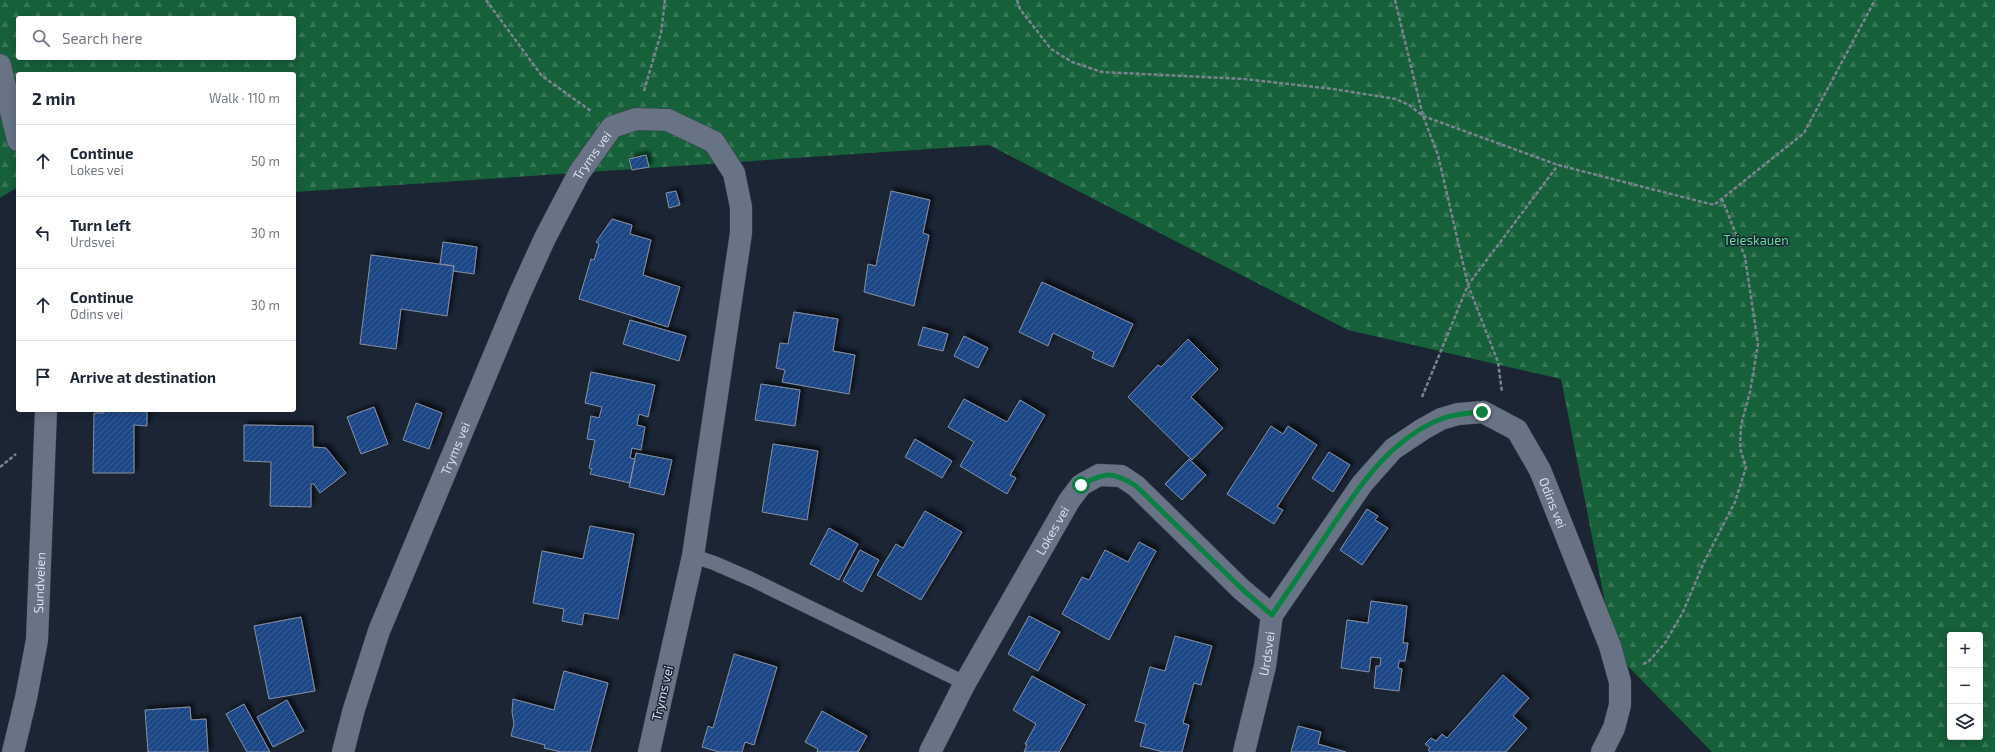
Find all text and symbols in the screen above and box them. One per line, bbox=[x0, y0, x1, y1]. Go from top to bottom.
search box bbox=[16, 16, 296, 60]
icon: search bbox=[30, 27, 52, 49]
text: Search here bbox=[62, 29, 143, 47]
text: 2 min bbox=[32, 88, 75, 108]
text: Walk · 110 m bbox=[209, 90, 280, 106]
street label: Tryms vei bbox=[569, 128, 615, 182]
text: Continue bbox=[70, 144, 133, 162]
icon: ahead bbox=[32, 150, 54, 172]
text: 50 m bbox=[251, 153, 280, 169]
text: Lokes vei bbox=[70, 162, 124, 178]
text: Turn left bbox=[70, 216, 131, 234]
icon: left bbox=[32, 222, 54, 244]
text: 30 m bbox=[251, 225, 280, 241]
park label: Teieskauen bbox=[1723, 232, 1789, 248]
text: Urdsvei bbox=[70, 234, 115, 250]
text: Continue bbox=[70, 288, 133, 306]
icon: ahead bbox=[32, 294, 54, 316]
text: 30 m bbox=[251, 297, 280, 313]
text: Odins vei bbox=[70, 306, 123, 322]
icon: arrive bbox=[32, 366, 54, 388]
text: Arrive at destination bbox=[70, 368, 216, 386]
route end bbox=[1473, 403, 1491, 421]
street label: Tryms vei bbox=[437, 420, 473, 478]
street label: Odins vei bbox=[1536, 475, 1570, 530]
route start bbox=[1072, 476, 1090, 494]
street label: Lokes vei bbox=[1032, 503, 1072, 558]
street label: Sundveien bbox=[30, 552, 48, 614]
street label: Urdsvei bbox=[1255, 630, 1278, 678]
map controls bbox=[1947, 632, 1983, 740]
button: + bbox=[1947, 632, 1983, 668]
street label: Tryms vei bbox=[648, 664, 676, 722]
button: − bbox=[1947, 668, 1983, 704]
button: layers bbox=[1947, 704, 1983, 740]

